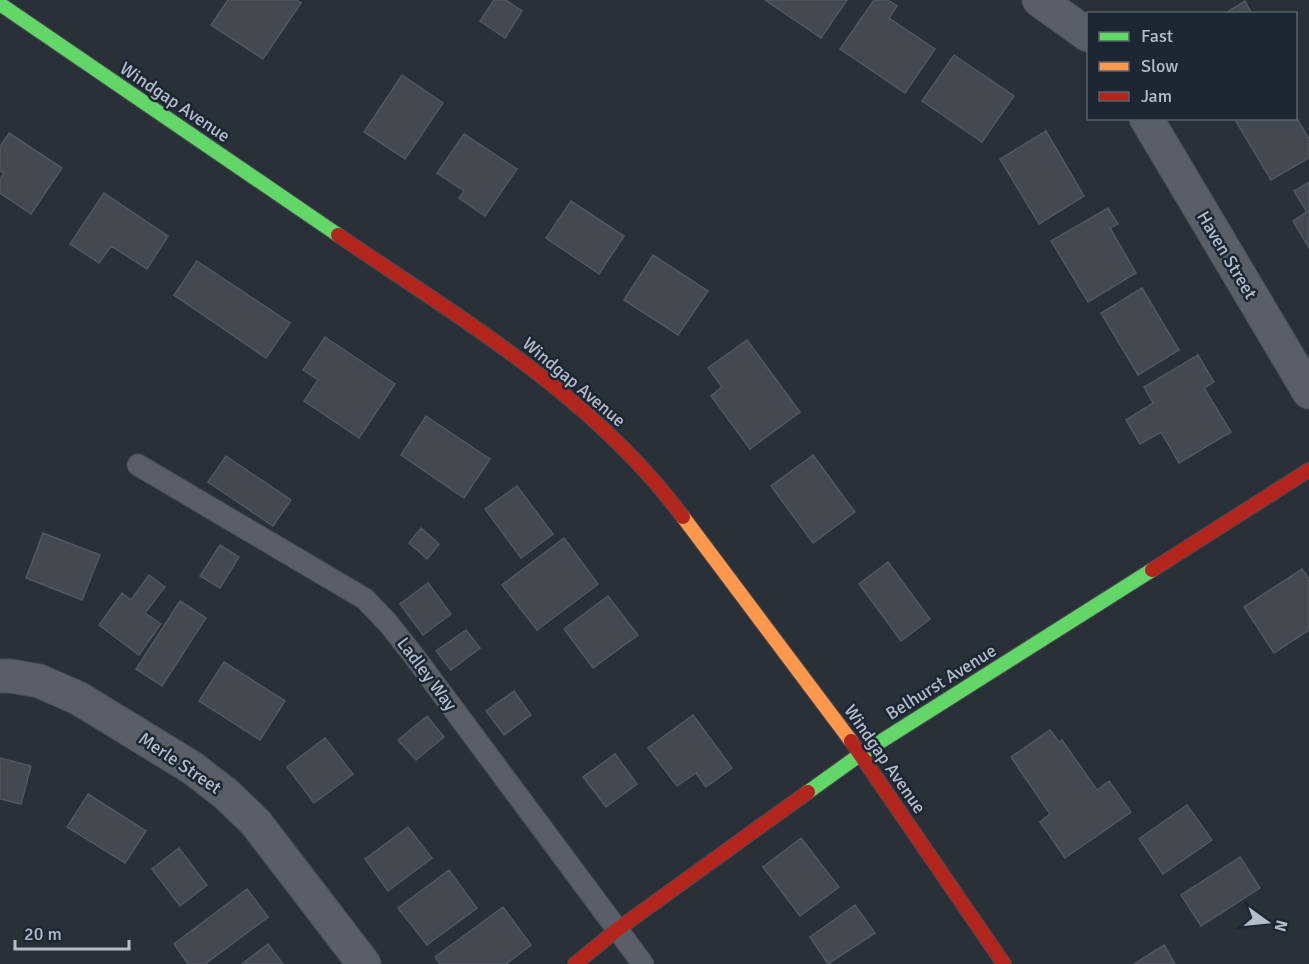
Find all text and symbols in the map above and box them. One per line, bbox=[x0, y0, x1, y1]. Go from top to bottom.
legend bbox=[1087, 12, 1297, 120]
text: Fast bbox=[1141, 25, 1173, 47]
text: Slow bbox=[1141, 55, 1178, 77]
street label: Windgap Avenue bbox=[116, 57, 234, 147]
text: Jam bbox=[1141, 85, 1172, 107]
street label: Haven Street bbox=[1192, 207, 1262, 303]
street label: Windgap Avenue bbox=[518, 332, 630, 432]
street label: Ladley Way bbox=[392, 633, 462, 715]
street label: Belhurst Avenue bbox=[882, 639, 1000, 725]
street label: Windgap Avenue bbox=[839, 700, 931, 818]
street label: Merle Street bbox=[134, 727, 226, 799]
north arrow bbox=[1237, 892, 1297, 952]
scale bar bbox=[15, 913, 129, 951]
text: N bbox=[1269, 918, 1292, 934]
text: 20 m bbox=[24, 923, 62, 945]

